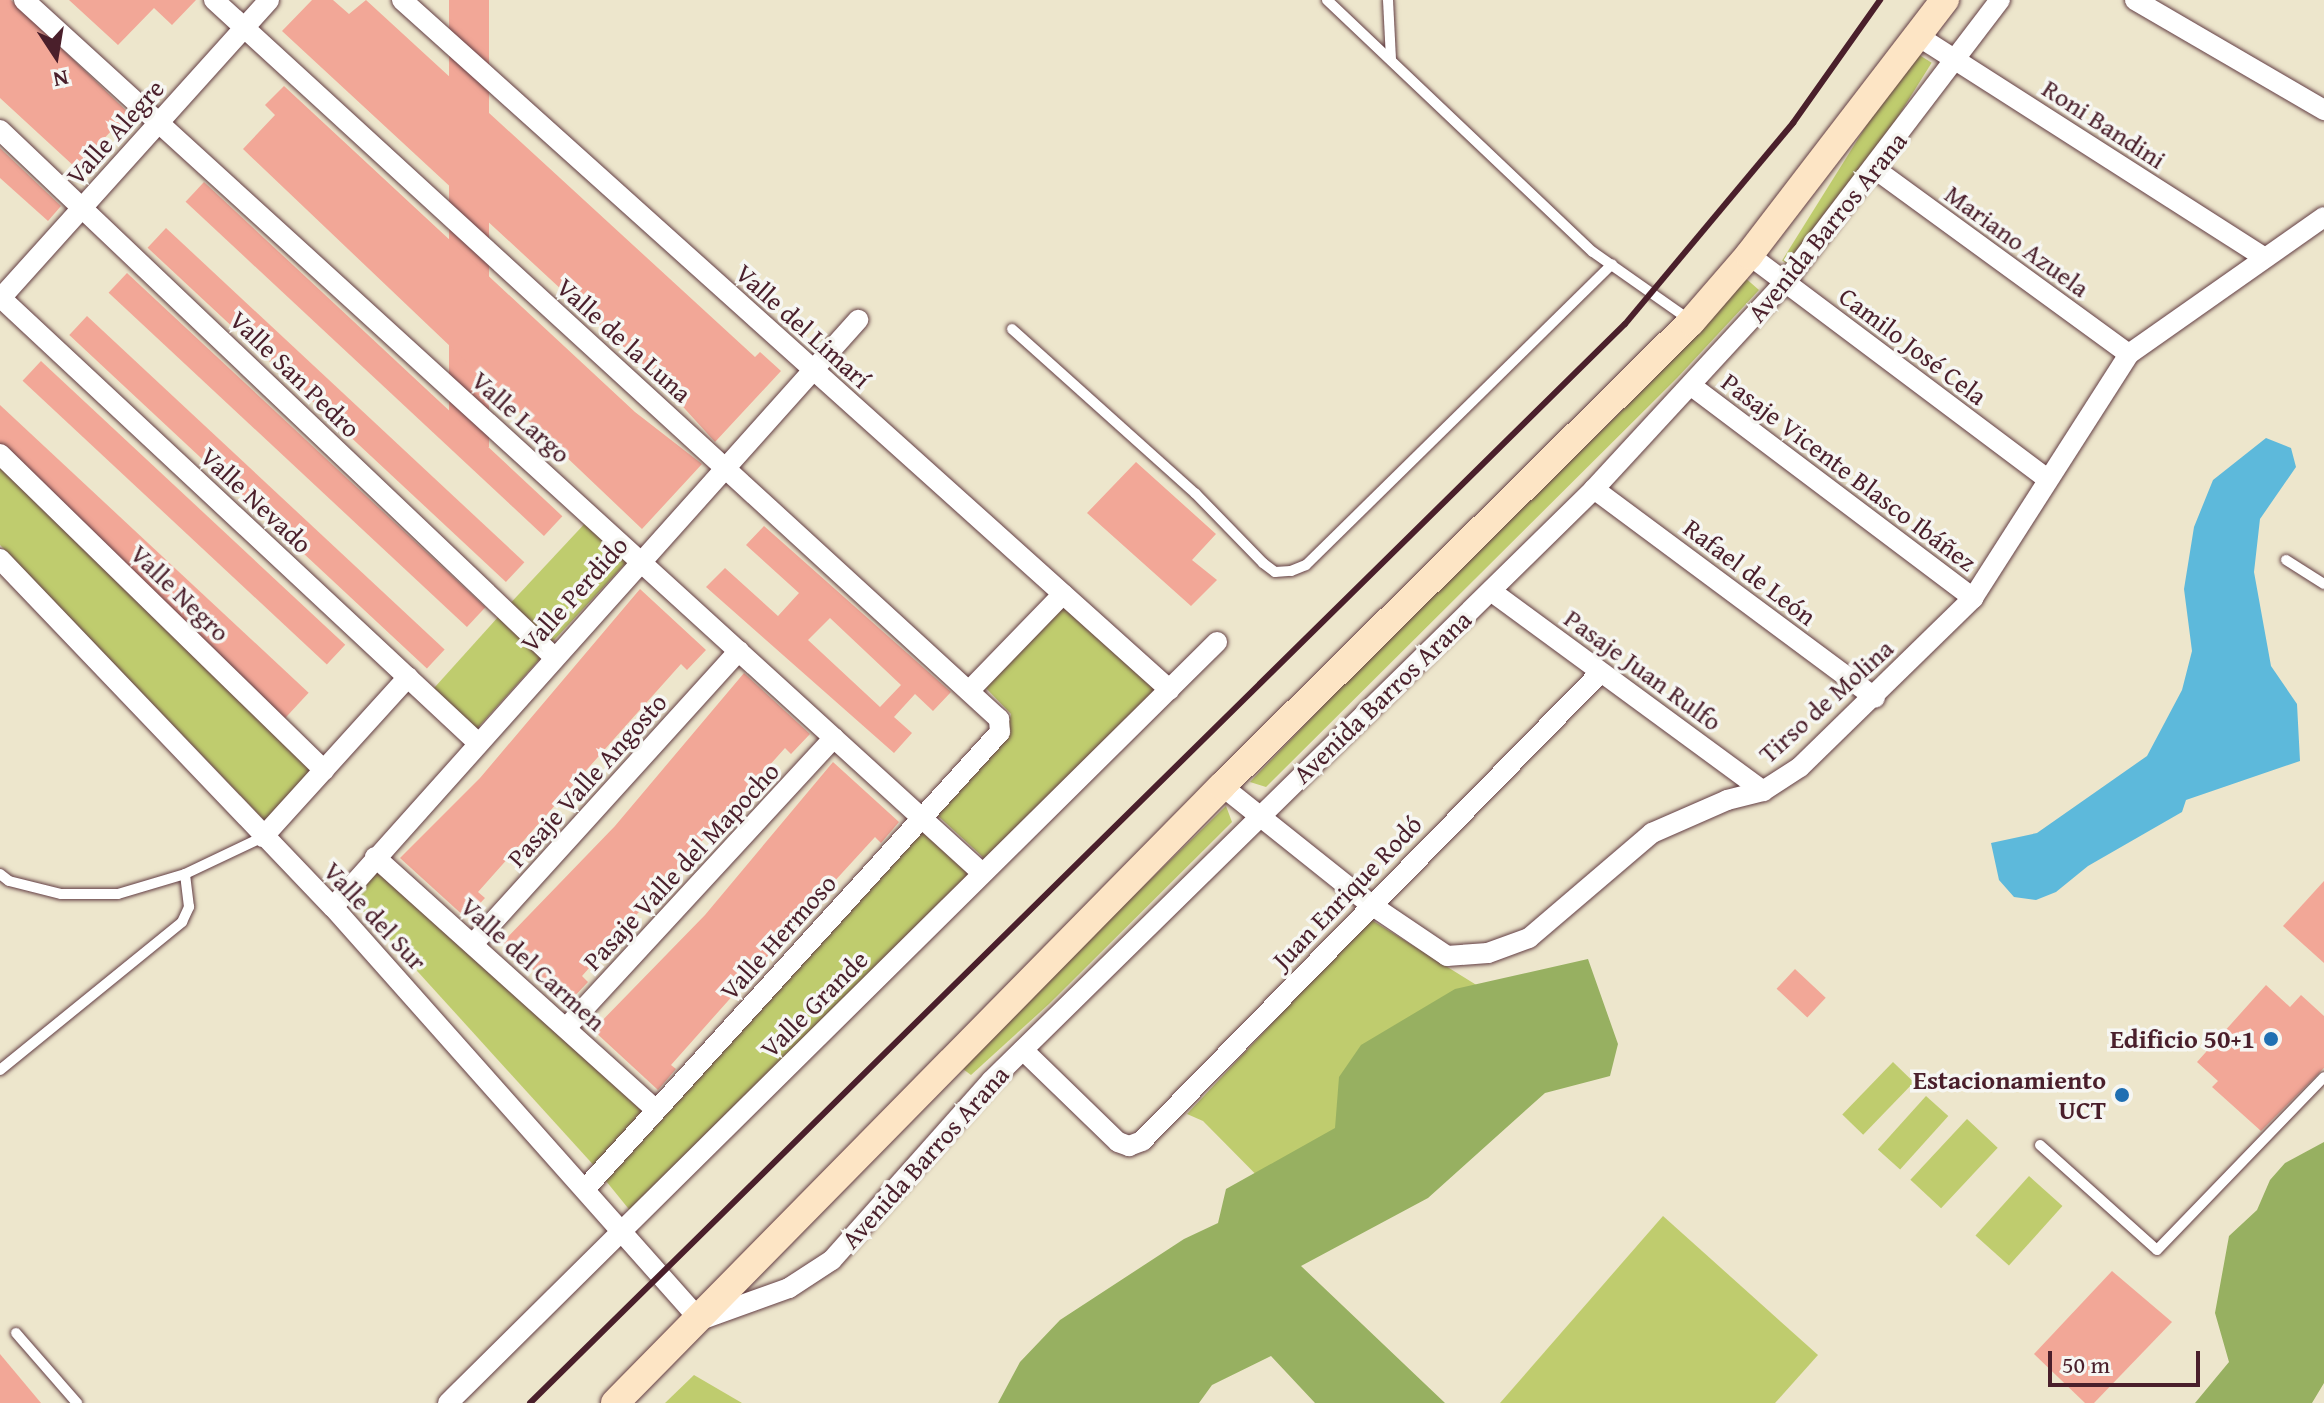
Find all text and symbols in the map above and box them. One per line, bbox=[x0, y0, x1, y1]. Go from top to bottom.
north arrow bbox=[16, 16, 96, 96]
text: N bbox=[50, 62, 72, 97]
street label: Valle Alegre bbox=[60, 73, 170, 191]
street label: Roni Bandini bbox=[2037, 73, 2171, 175]
street label: Avenida Barros Arana bbox=[1741, 126, 1913, 328]
street label: Mariano Azuela bbox=[1939, 178, 2095, 304]
street label: Valle del Limarí bbox=[729, 257, 877, 395]
street label: Valle de la Luna bbox=[550, 271, 698, 409]
street label: Camilo José Cela bbox=[1833, 280, 1993, 412]
street label: Valle San Pedro bbox=[223, 304, 367, 444]
street label: Valle Largo bbox=[465, 365, 577, 469]
street label: Pasaje Vicente Blasco Ibáñez bbox=[1716, 366, 1982, 578]
street label: Valle Nevado bbox=[194, 440, 318, 560]
street label: Rafael de León bbox=[1678, 512, 1822, 632]
street label: Valle Perdido bbox=[514, 530, 634, 658]
street label: Valle Negro bbox=[124, 538, 236, 648]
street label: Pasaje Juan Rulfo bbox=[1558, 603, 1728, 737]
street label: Avenida Barros Arana bbox=[1286, 604, 1478, 790]
street label: Tirso de Molina bbox=[1752, 633, 1900, 769]
street label: Pasaje Valle Angosto bbox=[501, 687, 673, 873]
street label: Pasaje Valle del Mapocho bbox=[576, 755, 786, 977]
street label: Juan Enrique Rodó bbox=[1266, 809, 1428, 975]
street label: Valle del Sur bbox=[317, 855, 433, 977]
street label: Valle Hermoso bbox=[713, 868, 843, 1006]
street label: Valle del Carmen bbox=[454, 891, 612, 1037]
street label: Valle Grande bbox=[754, 944, 874, 1064]
place label: Edificio 50+1 bbox=[2110, 1023, 2255, 1055]
marker: Edificio 50+1 bbox=[2262, 1030, 2280, 1048]
street label: Avenida Barros Arana bbox=[835, 1059, 1015, 1255]
place label: Estacionamiento UCT bbox=[1913, 1064, 2106, 1126]
marker: Estacionamiento UCT bbox=[2113, 1086, 2131, 1104]
scale bar bbox=[2052, 1335, 2204, 1385]
text: 50 m bbox=[2062, 1347, 2110, 1382]

